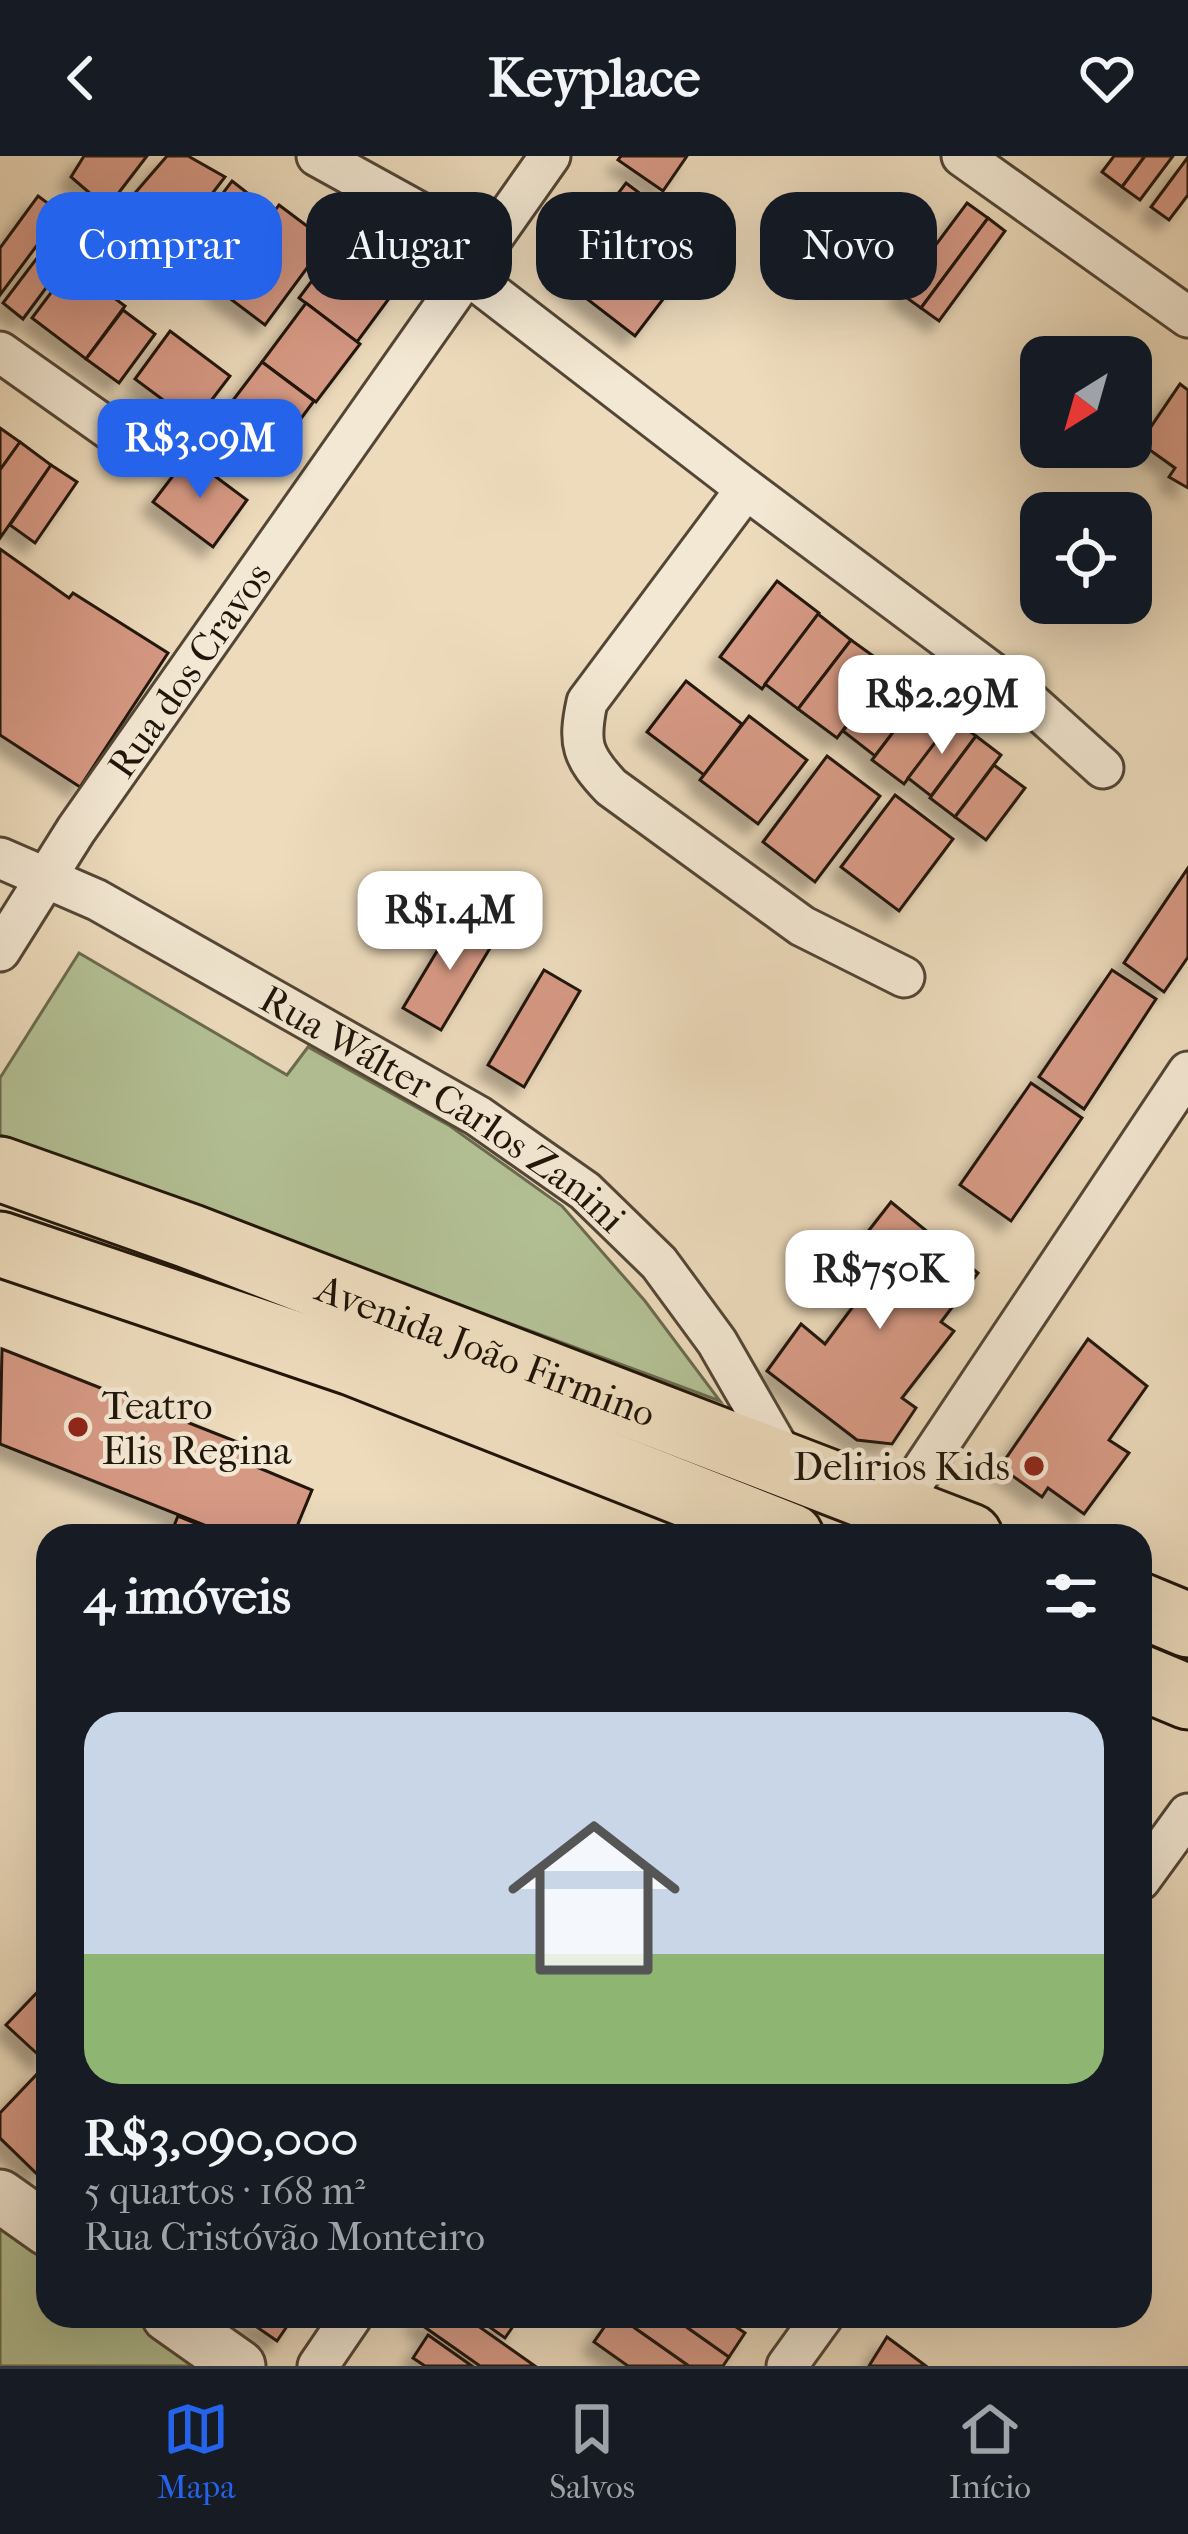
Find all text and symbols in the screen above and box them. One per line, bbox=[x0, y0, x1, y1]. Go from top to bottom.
icon: back bbox=[48, 45, 114, 111]
icon: heart bbox=[1074, 45, 1140, 111]
text: Keyplace bbox=[488, 47, 700, 110]
chip: Comprar bbox=[36, 192, 282, 300]
chip: Alugar bbox=[306, 192, 512, 300]
chip: Filtros bbox=[536, 192, 736, 300]
chip: Novo bbox=[760, 192, 937, 300]
north arrow bbox=[1020, 336, 1152, 468]
map controls bbox=[1020, 336, 1152, 624]
pin: R$3.09M bbox=[89, 399, 311, 501]
text: R$3.09M bbox=[125, 415, 275, 461]
button: locate bbox=[1020, 492, 1152, 624]
street label: Rua dos Cravos bbox=[98, 553, 281, 787]
pin: R$2.29M bbox=[831, 655, 1053, 757]
text: R$2.29M bbox=[865, 671, 1019, 717]
pin: R$1.4M bbox=[352, 871, 548, 973]
text: R$1.4M bbox=[385, 887, 515, 933]
street label: Rua Wálter Carlos Zanini bbox=[252, 975, 635, 1242]
pin: R$750K bbox=[782, 1230, 978, 1332]
text: R$750K bbox=[812, 1246, 948, 1292]
street label: Avenida João Firmino bbox=[308, 1265, 662, 1437]
place label: Teatro Elis Regina bbox=[102, 1383, 292, 1474]
marker: Teatro Elis Regina bbox=[65, 1414, 91, 1440]
place label: Delirios Kids bbox=[793, 1444, 1010, 1490]
marker: Delirios Kids bbox=[1021, 1453, 1047, 1479]
icon: filters bbox=[1038, 1563, 1104, 1629]
text: 4 imóveis bbox=[84, 1566, 291, 1626]
icon: home bbox=[486, 1790, 702, 2006]
text: R$3,090,000 bbox=[84, 2108, 359, 2168]
text: 5 quartos · 168 m² bbox=[84, 2168, 365, 2214]
text: Rua Cristóvão Monteiro bbox=[84, 2214, 485, 2260]
tab: Mapa bbox=[157, 2396, 236, 2507]
tab: Salvos bbox=[549, 2396, 635, 2507]
tab: Início bbox=[949, 2396, 1031, 2507]

